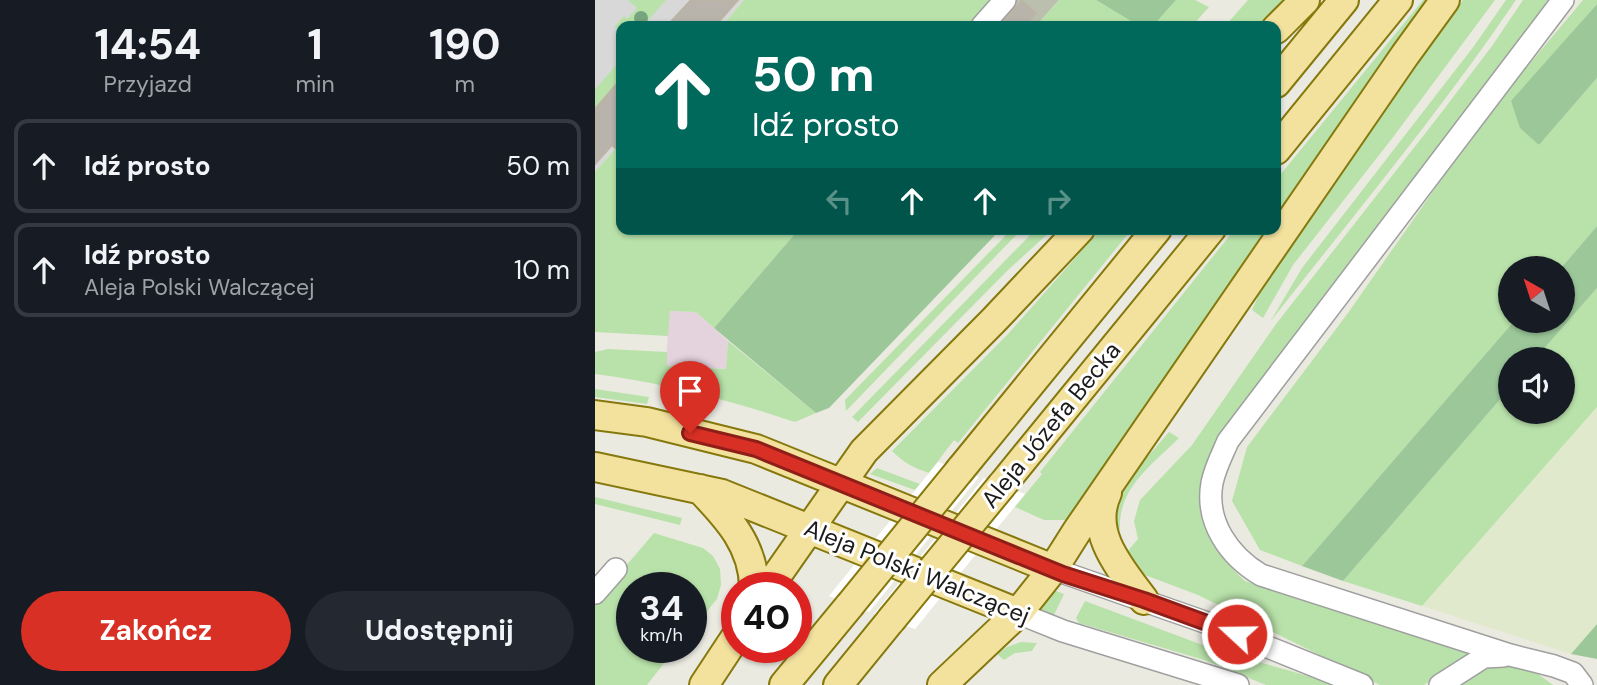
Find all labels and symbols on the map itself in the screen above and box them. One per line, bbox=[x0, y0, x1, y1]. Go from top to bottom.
north arrow bbox=[1498, 256, 1575, 332]
street label: Aleja Józefa Becka bbox=[974, 335, 1127, 514]
pin bbox=[660, 361, 720, 433]
street label: Aleja Polski Walczącej bbox=[800, 512, 1035, 631]
speed limit sign: 40 bbox=[721, 572, 812, 663]
position arrow bbox=[1200, 597, 1274, 671]

